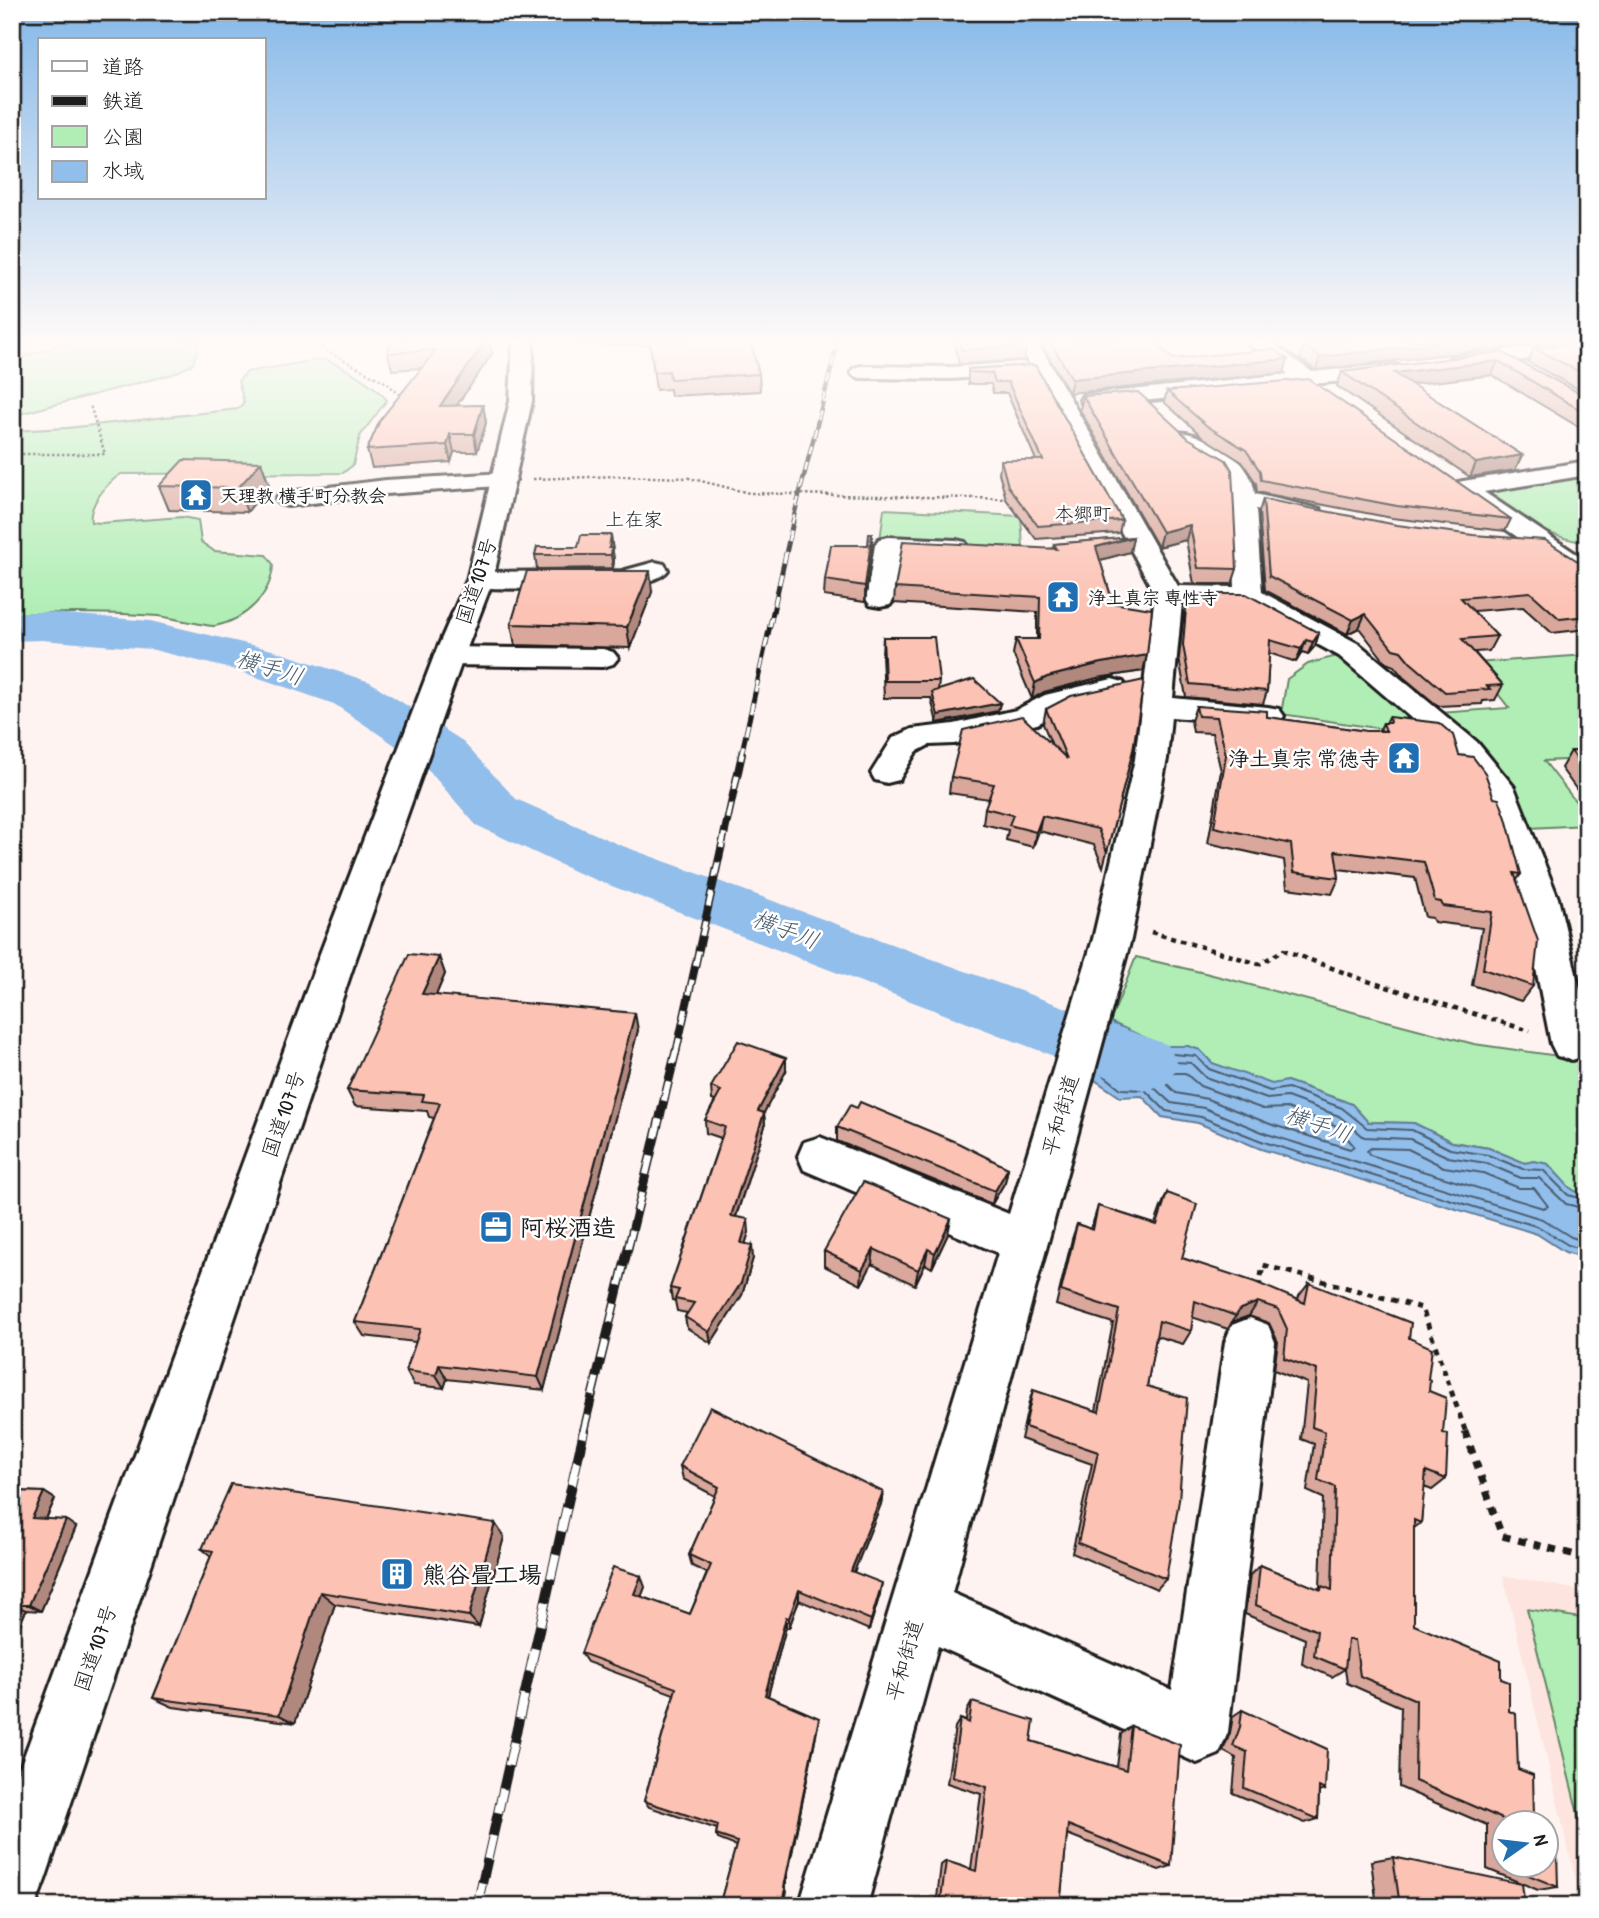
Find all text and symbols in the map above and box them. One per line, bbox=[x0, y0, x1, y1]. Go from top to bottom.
legend bbox=[38, 38, 266, 200]
text: 道路 bbox=[102, 52, 144, 81]
text: 鉄道 bbox=[102, 86, 144, 115]
text: 公園 bbox=[102, 122, 144, 151]
text: 水域 bbox=[102, 156, 144, 185]
temple icon: 天理教 横手町分教会 bbox=[177, 476, 215, 514]
place label: 天理教 横手町分教会 bbox=[220, 483, 386, 508]
district label: 本郷町 bbox=[1054, 500, 1112, 526]
district label: 上在家 bbox=[605, 506, 663, 532]
street label: 国道107号 bbox=[448, 534, 504, 628]
temple icon: 浄土真宗 専性寺 bbox=[1044, 578, 1082, 616]
place label: 浄土真宗 専性寺 bbox=[1088, 585, 1218, 610]
water label: 横手川 bbox=[232, 642, 308, 692]
temple icon: 浄土真宗 常徳寺 bbox=[1385, 739, 1423, 777]
place label: 浄土真宗 常徳寺 bbox=[1228, 744, 1380, 773]
water label: 横手川 bbox=[748, 902, 824, 956]
street label: 国道107号 bbox=[255, 1067, 311, 1161]
street label: 平和街道 bbox=[1034, 1071, 1086, 1159]
water label: 横手川 bbox=[1281, 1098, 1357, 1150]
office icon: 阿桜酒造 bbox=[477, 1208, 515, 1246]
place label: 阿桜酒造 bbox=[520, 1211, 616, 1243]
building icon: 熊谷畳工場 bbox=[378, 1555, 416, 1593]
place label: 熊谷畳工場 bbox=[422, 1558, 542, 1590]
street label: 国道107号 bbox=[67, 1601, 123, 1695]
street label: 平和街道 bbox=[878, 1616, 930, 1704]
north arrow bbox=[1490, 1810, 1560, 1880]
text: N bbox=[1528, 1832, 1555, 1848]

